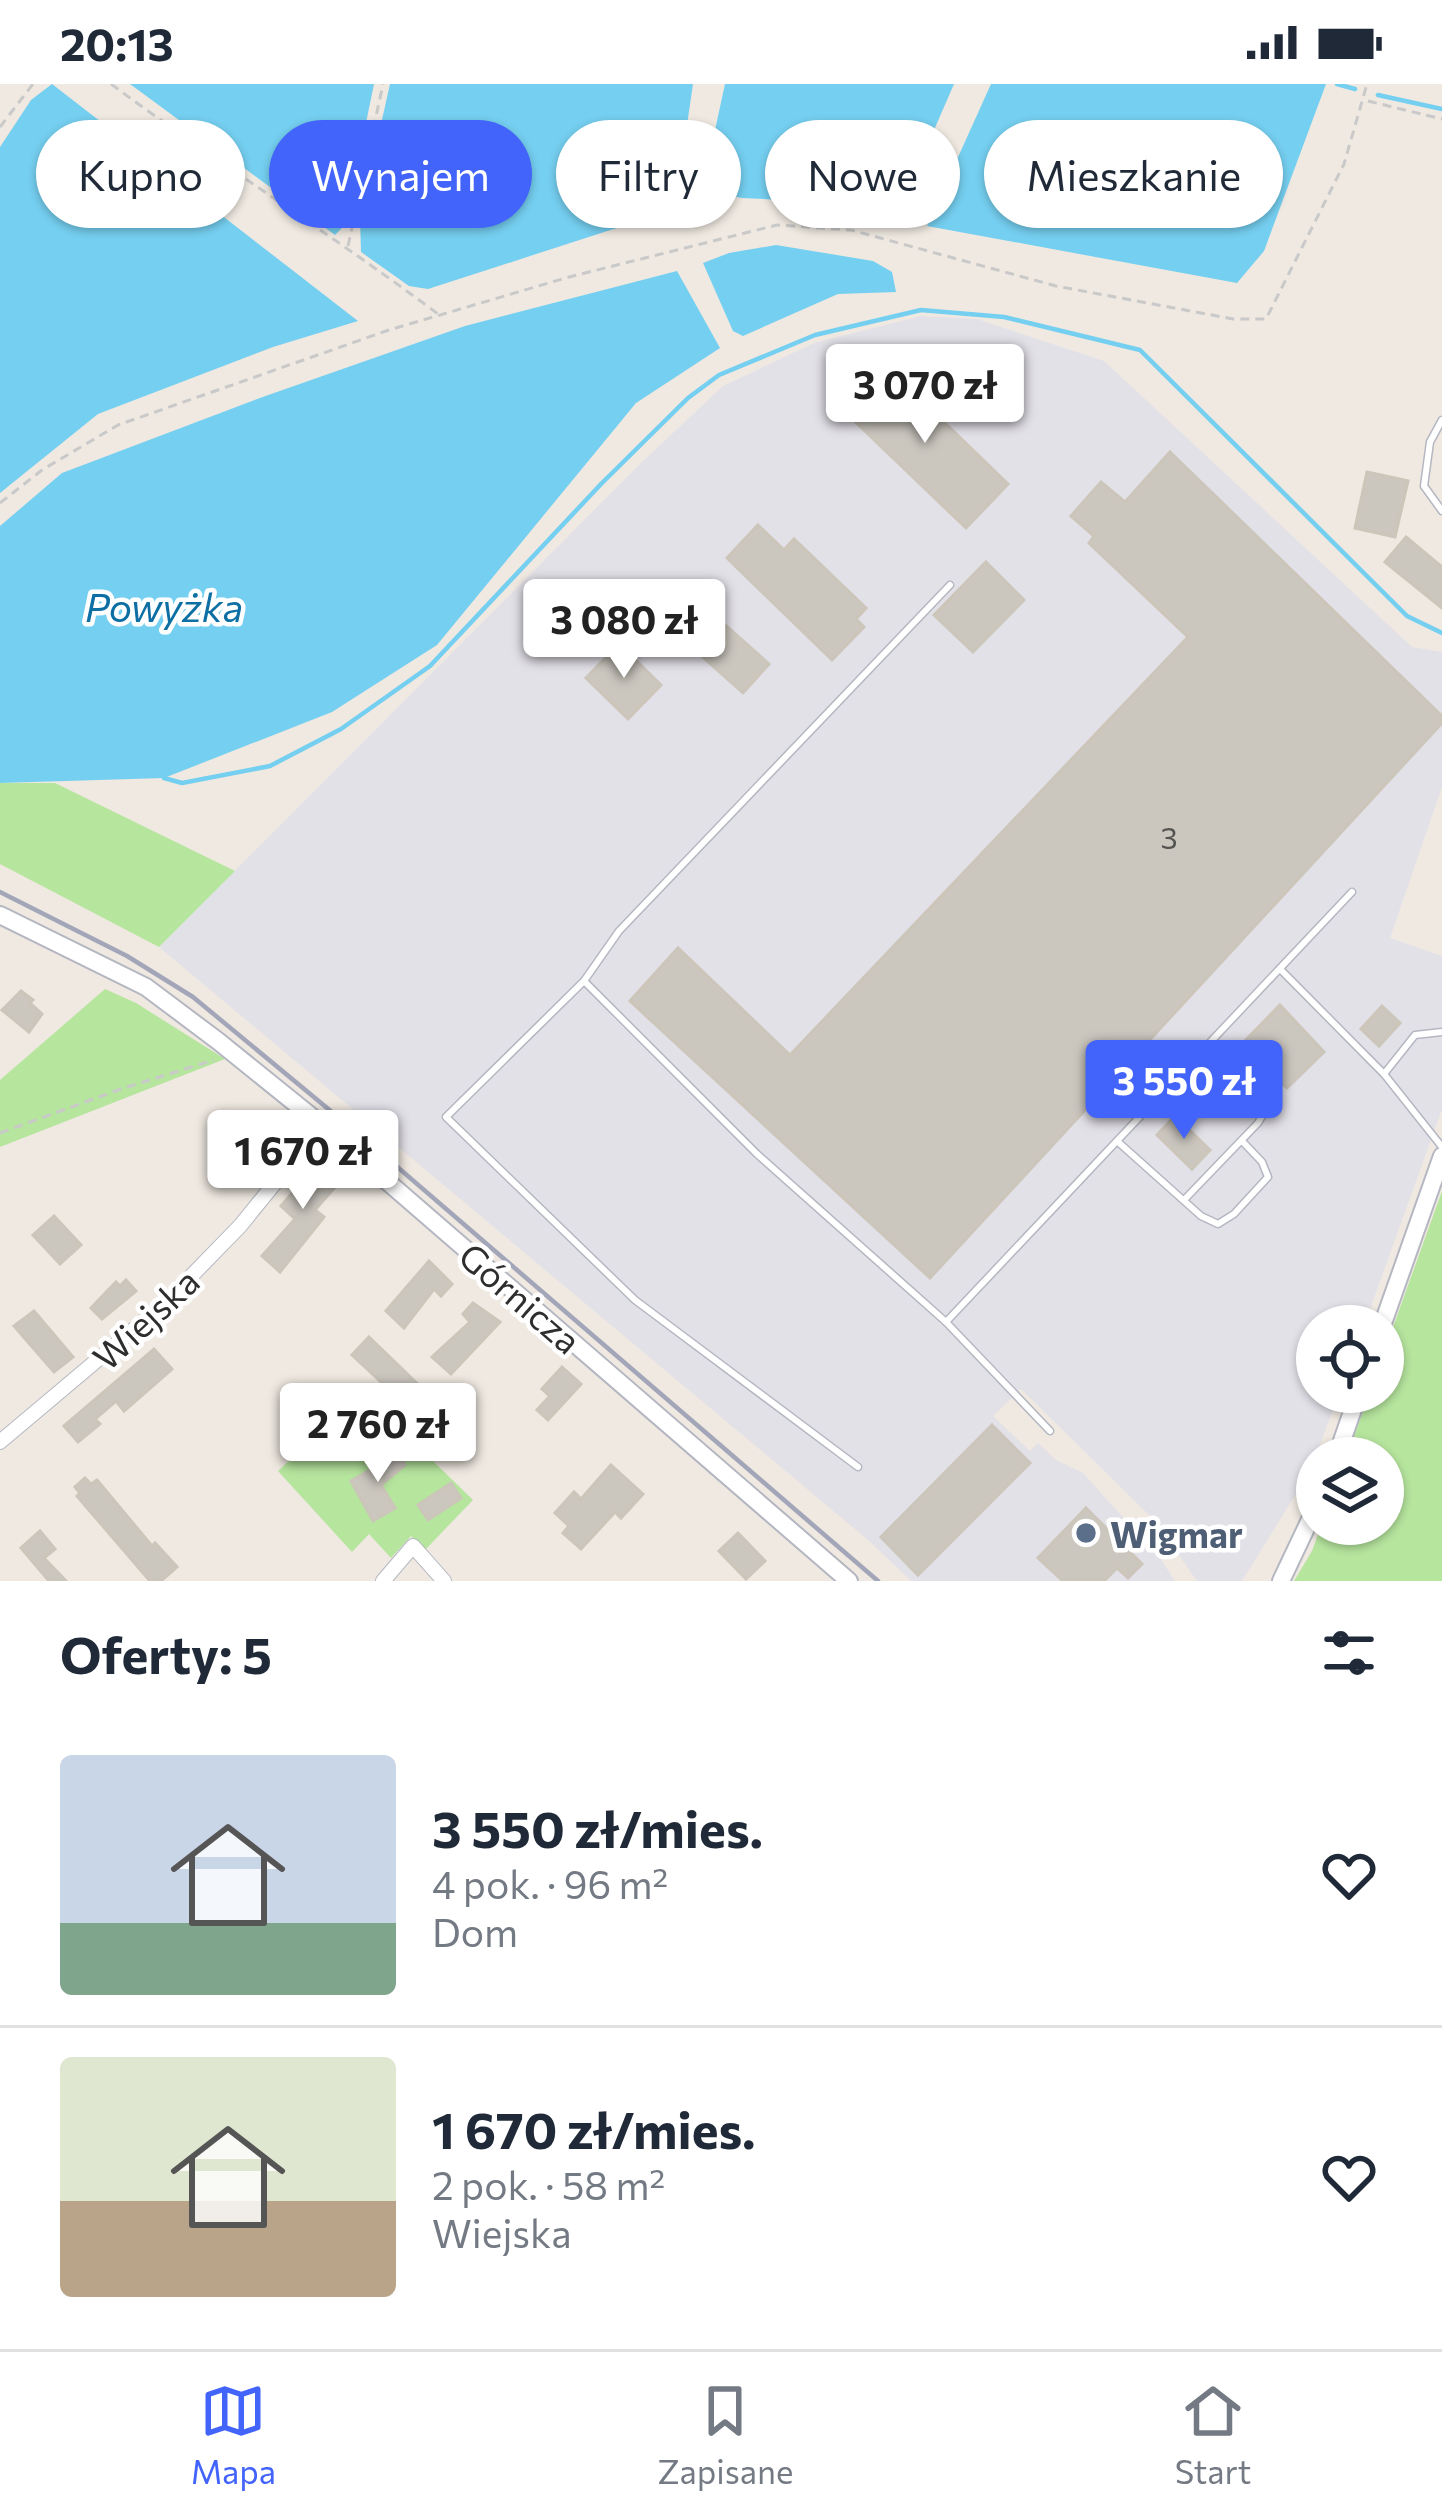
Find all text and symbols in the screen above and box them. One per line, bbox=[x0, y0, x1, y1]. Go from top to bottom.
text: 20:13 bbox=[60, 15, 174, 70]
chip: Kupno bbox=[36, 120, 245, 228]
chip: Wynajem bbox=[269, 120, 532, 228]
chip: Filtry bbox=[556, 120, 741, 228]
chip: Nowe bbox=[765, 120, 960, 228]
chip: Mieszkanie bbox=[984, 120, 1283, 228]
pin: 3 070 zł bbox=[801, 344, 1049, 446]
text: 3 070 zł bbox=[853, 359, 997, 407]
pin: 3 080 zł bbox=[500, 579, 748, 681]
water label: Powyżka bbox=[85, 582, 243, 630]
text: 3 080 zł bbox=[550, 594, 698, 642]
house number: 3 bbox=[1160, 818, 1178, 855]
pin: 3 550 zł bbox=[1060, 1040, 1308, 1142]
text: 3 550 zł bbox=[1113, 1055, 1255, 1103]
pin: 1 670 zł bbox=[179, 1110, 427, 1212]
text: 1 670 zł bbox=[234, 1125, 372, 1173]
street label: Górnicza bbox=[451, 1232, 591, 1362]
street label: Wiejska bbox=[83, 1258, 207, 1378]
map controls bbox=[1296, 1305, 1404, 1545]
button: locate bbox=[1296, 1305, 1404, 1413]
pin: 2 760 zł bbox=[254, 1383, 502, 1485]
text: 2 760 zł bbox=[307, 1398, 449, 1446]
button: layers bbox=[1296, 1437, 1404, 1545]
place label: Wigmar bbox=[1110, 1511, 1243, 1555]
marker: Wigmar bbox=[1073, 1520, 1099, 1546]
icon: filters bbox=[1316, 1620, 1382, 1686]
text: Oferty: 5 bbox=[60, 1622, 272, 1685]
text: 3 550 zł/mies. bbox=[432, 1796, 763, 1859]
icon: home bbox=[156, 1803, 300, 1947]
icon: heart bbox=[1316, 1842, 1382, 1908]
text: 4 pok. · 96 m² bbox=[432, 1859, 668, 1907]
text: Dom bbox=[432, 1907, 518, 1955]
text: 1 670 zł/mies. bbox=[432, 2097, 756, 2160]
icon: home bbox=[156, 2105, 300, 2249]
icon: heart bbox=[1316, 2144, 1382, 2210]
text: 2 pok. · 58 m² bbox=[432, 2160, 665, 2208]
text: Wiejska bbox=[432, 2208, 572, 2256]
tab: Mapa bbox=[191, 2378, 276, 2491]
tab: Zapisane bbox=[657, 2378, 793, 2491]
tab: Start bbox=[1175, 2378, 1251, 2491]

